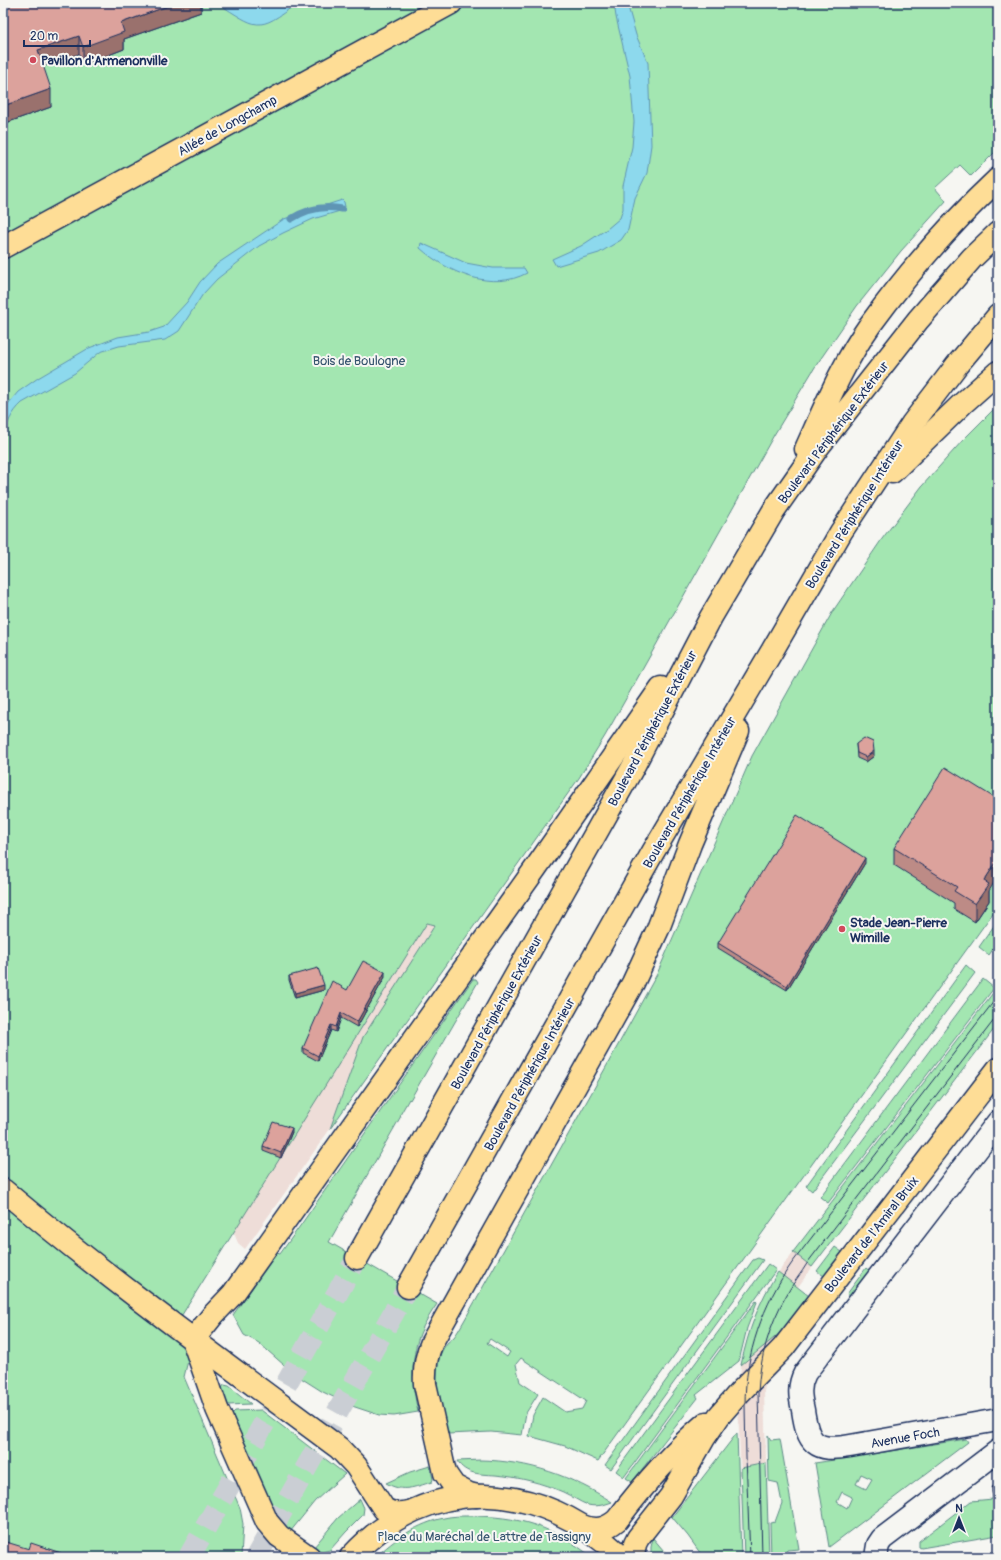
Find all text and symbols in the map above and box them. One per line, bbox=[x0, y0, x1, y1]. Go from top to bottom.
scale bar bbox=[24, 22, 90, 48]
text: 20 m bbox=[30, 29, 59, 44]
place label: Pavillon d'Armenonville bbox=[41, 53, 168, 69]
marker: Pavillon d'Armenonville bbox=[28, 55, 38, 65]
street label: Allée de Longchamp bbox=[175, 92, 280, 160]
park label: Bois de Boulogne bbox=[313, 353, 406, 369]
street label: Boulevard Périphérique Extérieur bbox=[775, 358, 893, 507]
street label: Boulevard Périphérique Intérieur bbox=[802, 437, 908, 592]
street label: Boulevard Périphérique Extérieur bbox=[605, 648, 701, 809]
street label: Boulevard Périphérique Intérieur bbox=[640, 714, 740, 871]
place label: Stade Jean-Pierre Wimille bbox=[850, 915, 947, 946]
marker: Stade Jean-Pierre Wimille bbox=[837, 924, 847, 934]
street label: Boulevard Périphérique Extérieur bbox=[448, 932, 546, 1093]
street label: Boulevard Périphérique Intérieur bbox=[481, 995, 579, 1154]
street label: Boulevard de l'Amiral Bruix bbox=[821, 1173, 922, 1296]
street label: Avenue Foch bbox=[869, 1424, 941, 1452]
north arrow bbox=[939, 1498, 979, 1538]
text: N bbox=[955, 1502, 963, 1515]
park label: Place du Maréchal de Lattre de Tassigny bbox=[377, 1529, 591, 1545]

